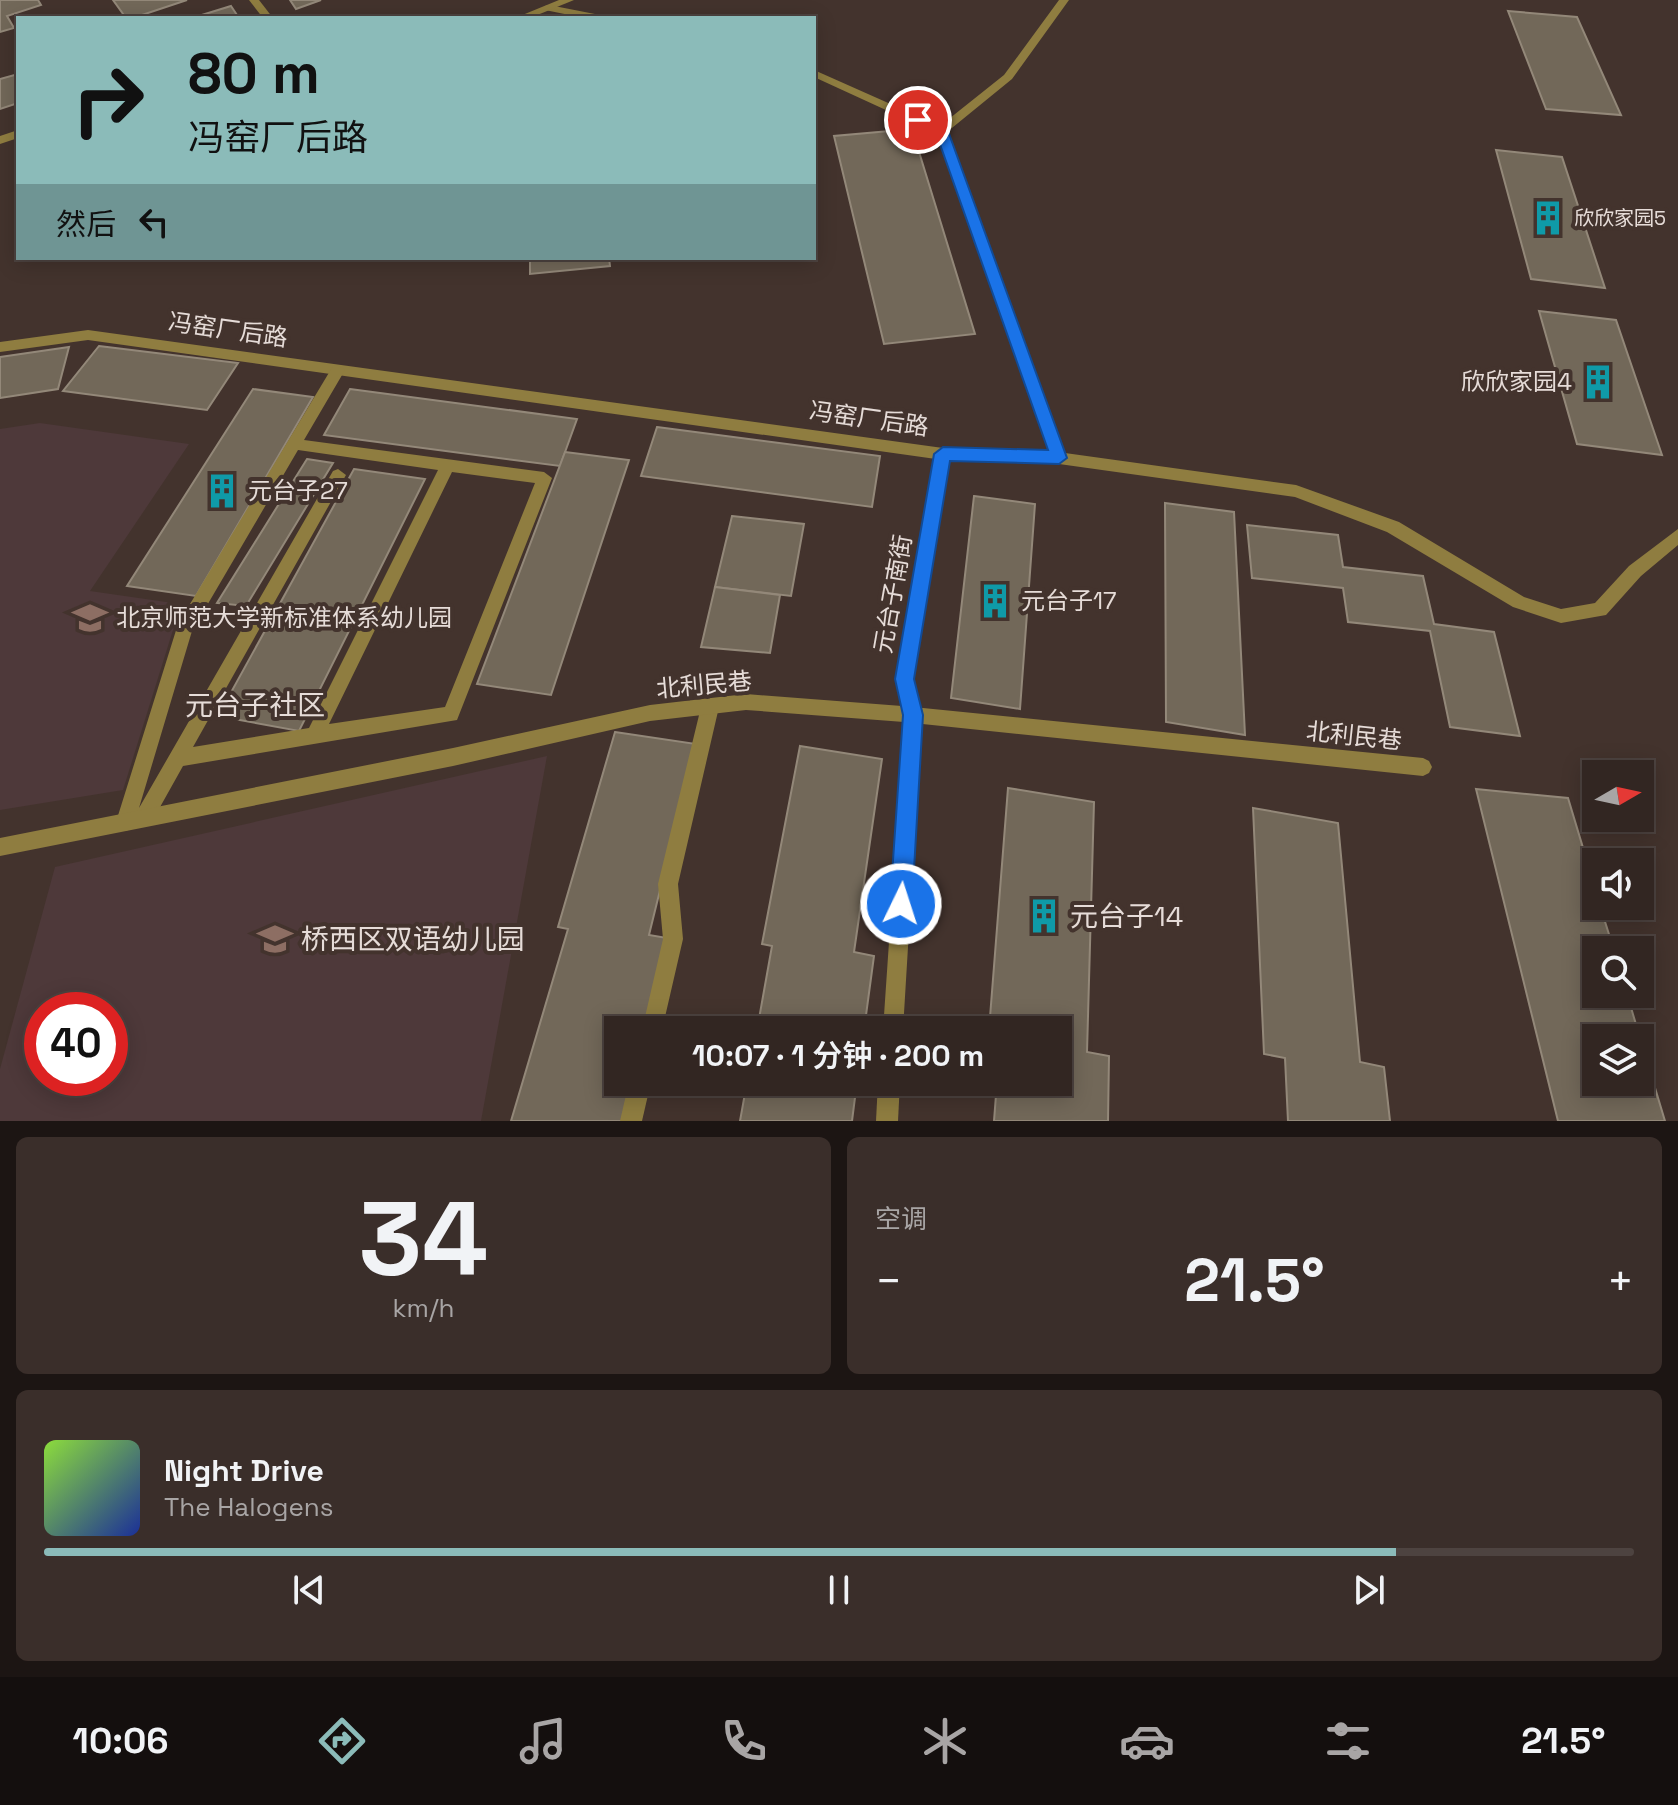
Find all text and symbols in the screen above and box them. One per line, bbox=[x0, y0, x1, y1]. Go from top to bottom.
text: 80 m bbox=[188, 38, 320, 109]
icon: right bbox=[56, 48, 160, 152]
pin bbox=[884, 86, 952, 154]
icon: arrive bbox=[896, 98, 940, 142]
text: 冯窑厂后路 bbox=[188, 115, 368, 161]
building icon: 欣欣家园5 bbox=[1529, 199, 1567, 237]
icon: left bbox=[132, 200, 176, 244]
text: 然后 bbox=[56, 205, 116, 244]
place label: 欣欣家园5 bbox=[1574, 205, 1666, 231]
street label: 冯窑厂后路 bbox=[166, 306, 290, 353]
building icon: 欣欣家园4 bbox=[1579, 363, 1617, 401]
place label: 欣欣家园4 bbox=[1461, 366, 1572, 397]
street label: 冯窑厂后路 bbox=[807, 395, 931, 442]
building icon: 元台子27 bbox=[203, 472, 241, 510]
place label: 元台子27 bbox=[248, 475, 348, 506]
street label: 元台子南街 bbox=[867, 532, 918, 656]
building icon: 元台子17 bbox=[976, 582, 1014, 620]
place label: 元台子17 bbox=[1021, 585, 1117, 616]
school or university icon: 北京师范大学新标准体系幼儿园 bbox=[71, 599, 109, 637]
place label: 北京师范大学新标准体系幼儿园 bbox=[116, 602, 452, 633]
street label: 北利民巷 bbox=[655, 665, 753, 704]
district label: 元台子社区 bbox=[185, 687, 325, 723]
street label: 北利民巷 bbox=[1305, 715, 1403, 756]
north arrow bbox=[1582, 760, 1654, 832]
map controls bbox=[1582, 760, 1654, 1096]
button: sound bbox=[1582, 848, 1654, 920]
position arrow bbox=[859, 862, 943, 946]
building icon: 元台子14 bbox=[1025, 897, 1063, 935]
place label: 元台子14 bbox=[1070, 898, 1183, 934]
school or university icon: 桥西区双语幼儿园 bbox=[256, 920, 294, 958]
place label: 桥西区双语幼儿园 bbox=[301, 921, 525, 957]
button: search bbox=[1582, 936, 1654, 1008]
speed limit sign: 40 bbox=[24, 992, 128, 1096]
button: layers bbox=[1582, 1024, 1654, 1096]
text: 10:07 · 1 分钟 · 200 m bbox=[692, 1036, 984, 1075]
text: 34 bbox=[359, 1173, 488, 1305]
text: 空调 bbox=[875, 1202, 927, 1236]
text: 21.5° bbox=[1184, 1242, 1325, 1319]
text: − bbox=[875, 1253, 902, 1309]
text: + bbox=[1607, 1253, 1634, 1309]
text: km/h bbox=[393, 1291, 454, 1325]
text: Night Drive bbox=[164, 1451, 324, 1490]
text: The Halogens bbox=[164, 1490, 333, 1524]
icon: previous bbox=[287, 1568, 331, 1612]
icon: pause bbox=[817, 1568, 861, 1612]
icon: next bbox=[1347, 1568, 1391, 1612]
icon: directions bbox=[314, 1713, 370, 1769]
icon: music bbox=[515, 1713, 571, 1769]
icon: phone bbox=[716, 1713, 772, 1769]
icon: climate bbox=[917, 1713, 973, 1769]
icon: car bbox=[1119, 1713, 1175, 1769]
icon: filters bbox=[1320, 1713, 1376, 1769]
text: 10:06 bbox=[73, 1718, 169, 1764]
text: 21.5° bbox=[1521, 1718, 1605, 1764]

